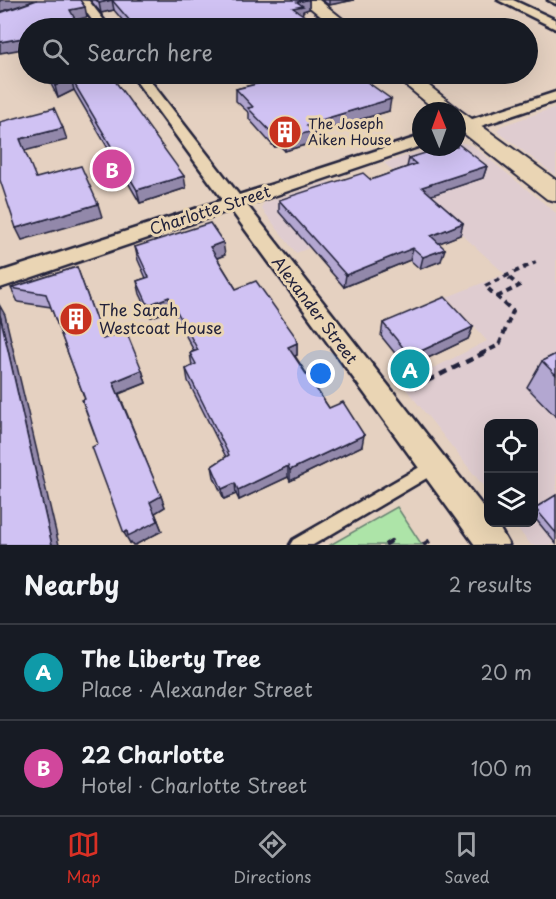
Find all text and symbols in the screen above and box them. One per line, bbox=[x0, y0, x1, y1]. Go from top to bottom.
search box bbox=[18, 18, 538, 84]
icon: search bbox=[39, 35, 72, 68]
text: Search here bbox=[87, 35, 213, 68]
north arrow bbox=[412, 102, 466, 156]
place label: The Joseph Aiken House bbox=[308, 113, 392, 150]
building icon: The Joseph Aiken House bbox=[267, 114, 303, 150]
pin: B bbox=[92, 146, 132, 192]
street label: Charlotte Street bbox=[146, 178, 274, 240]
street label: Alexander Street bbox=[267, 250, 365, 369]
place label: The Sarah Westcoat House bbox=[99, 297, 222, 339]
building icon: The Sarah Westcoat House bbox=[58, 301, 94, 337]
pin: A bbox=[390, 346, 430, 392]
your location bbox=[306, 359, 335, 388]
map controls bbox=[484, 419, 538, 527]
button: locate bbox=[484, 419, 538, 473]
button: layers bbox=[484, 473, 538, 527]
text: Nearby bbox=[24, 565, 119, 604]
text: 2 results bbox=[449, 569, 532, 599]
text: The Liberty Tree bbox=[81, 641, 261, 674]
text: A bbox=[36, 657, 51, 687]
text: 20 m bbox=[480, 657, 532, 687]
text: Place · Alexander Street bbox=[81, 674, 313, 704]
text: 22 Charlotte bbox=[81, 737, 224, 770]
text: B bbox=[37, 753, 50, 783]
text: 100 m bbox=[471, 753, 532, 783]
text: Hotel · Charlotte Street bbox=[81, 770, 307, 800]
tab: Map bbox=[66, 828, 101, 888]
tab: Directions bbox=[233, 828, 311, 888]
tab: Saved bbox=[444, 828, 490, 888]

